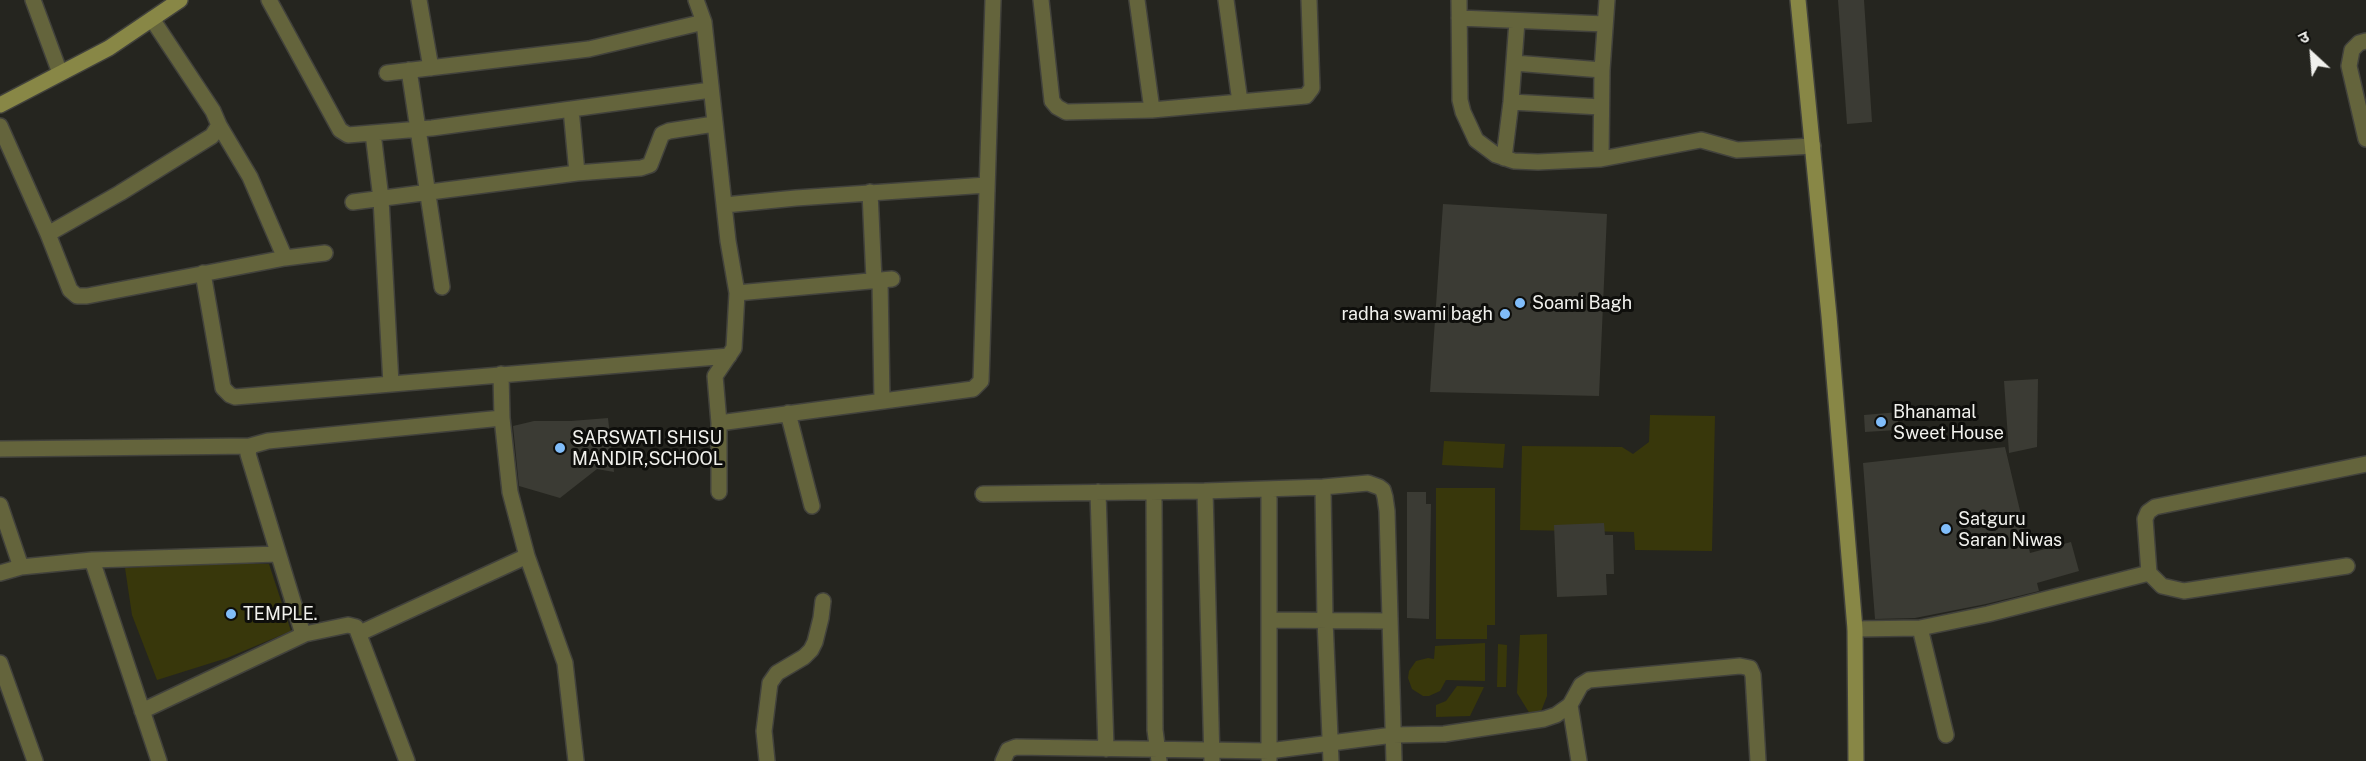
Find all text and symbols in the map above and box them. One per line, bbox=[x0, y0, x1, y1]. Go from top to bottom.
north arrow bbox=[2282, 24, 2342, 84]
text: उ bbox=[2296, 27, 2312, 48]
place label: Soami Bagh bbox=[1532, 292, 1632, 314]
marker: Soami Bagh bbox=[1513, 296, 1527, 310]
place label: radha swami bagh bbox=[1341, 303, 1493, 325]
marker: radha swami bagh bbox=[1498, 307, 1512, 321]
place label: Bhanamal Sweet House bbox=[1893, 401, 2004, 444]
marker: Bhanamal Sweet House bbox=[1874, 415, 1888, 429]
place label: SARSWATI SHISU MANDIR,SCHOOL bbox=[572, 427, 723, 470]
marker: SARSWATI SHISU MANDIR,SCHOOL bbox=[553, 441, 567, 455]
place label: Satguru Saran Niwas bbox=[1958, 508, 2062, 550]
marker: Satguru Saran Niwas bbox=[1939, 522, 1953, 536]
place label: TEMPLE. bbox=[243, 603, 318, 625]
marker: TEMPLE. bbox=[224, 607, 238, 621]

